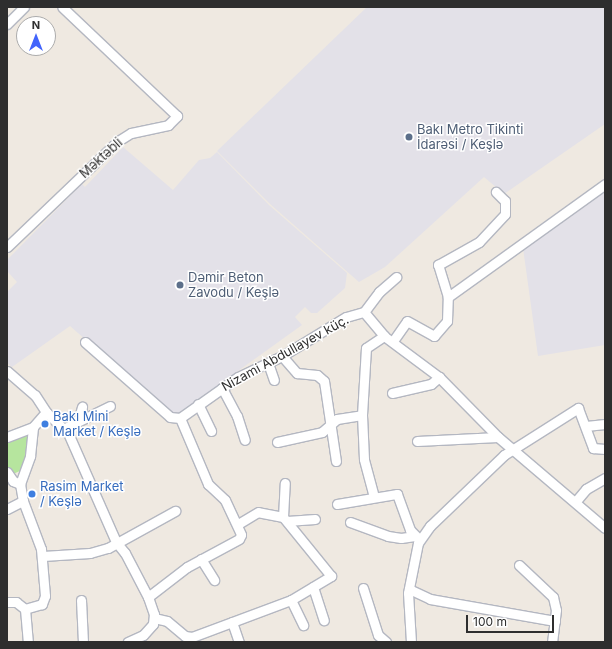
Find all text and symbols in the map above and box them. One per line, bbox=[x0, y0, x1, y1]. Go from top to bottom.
north arrow bbox=[16, 16, 56, 56]
text: N bbox=[32, 18, 40, 32]
place label: Bakı Metro Tikinti İdarəsi / Keşlə bbox=[417, 122, 523, 153]
marker: Bakı Metro Tikinti İdarəsi / Keşlə bbox=[404, 132, 414, 142]
street label: Məktəbli bbox=[76, 135, 126, 181]
place label: Dəmir Beton Zavodu / Keşlə bbox=[188, 270, 279, 301]
marker: Dəmir Beton Zavodu / Keşlə bbox=[175, 280, 185, 290]
street label: Nizami Abdullayev küç. bbox=[219, 312, 351, 394]
place label: Bakı Mini Market / Keşlə bbox=[53, 409, 141, 440]
marker: Bakı Mini Market / Keşlə bbox=[40, 419, 50, 429]
place label: Rasim Market / Keşlə bbox=[40, 479, 123, 510]
marker: Rasim Market / Keşlə bbox=[27, 489, 37, 499]
scale bar bbox=[468, 607, 556, 633]
text: 100 m bbox=[473, 614, 507, 629]

